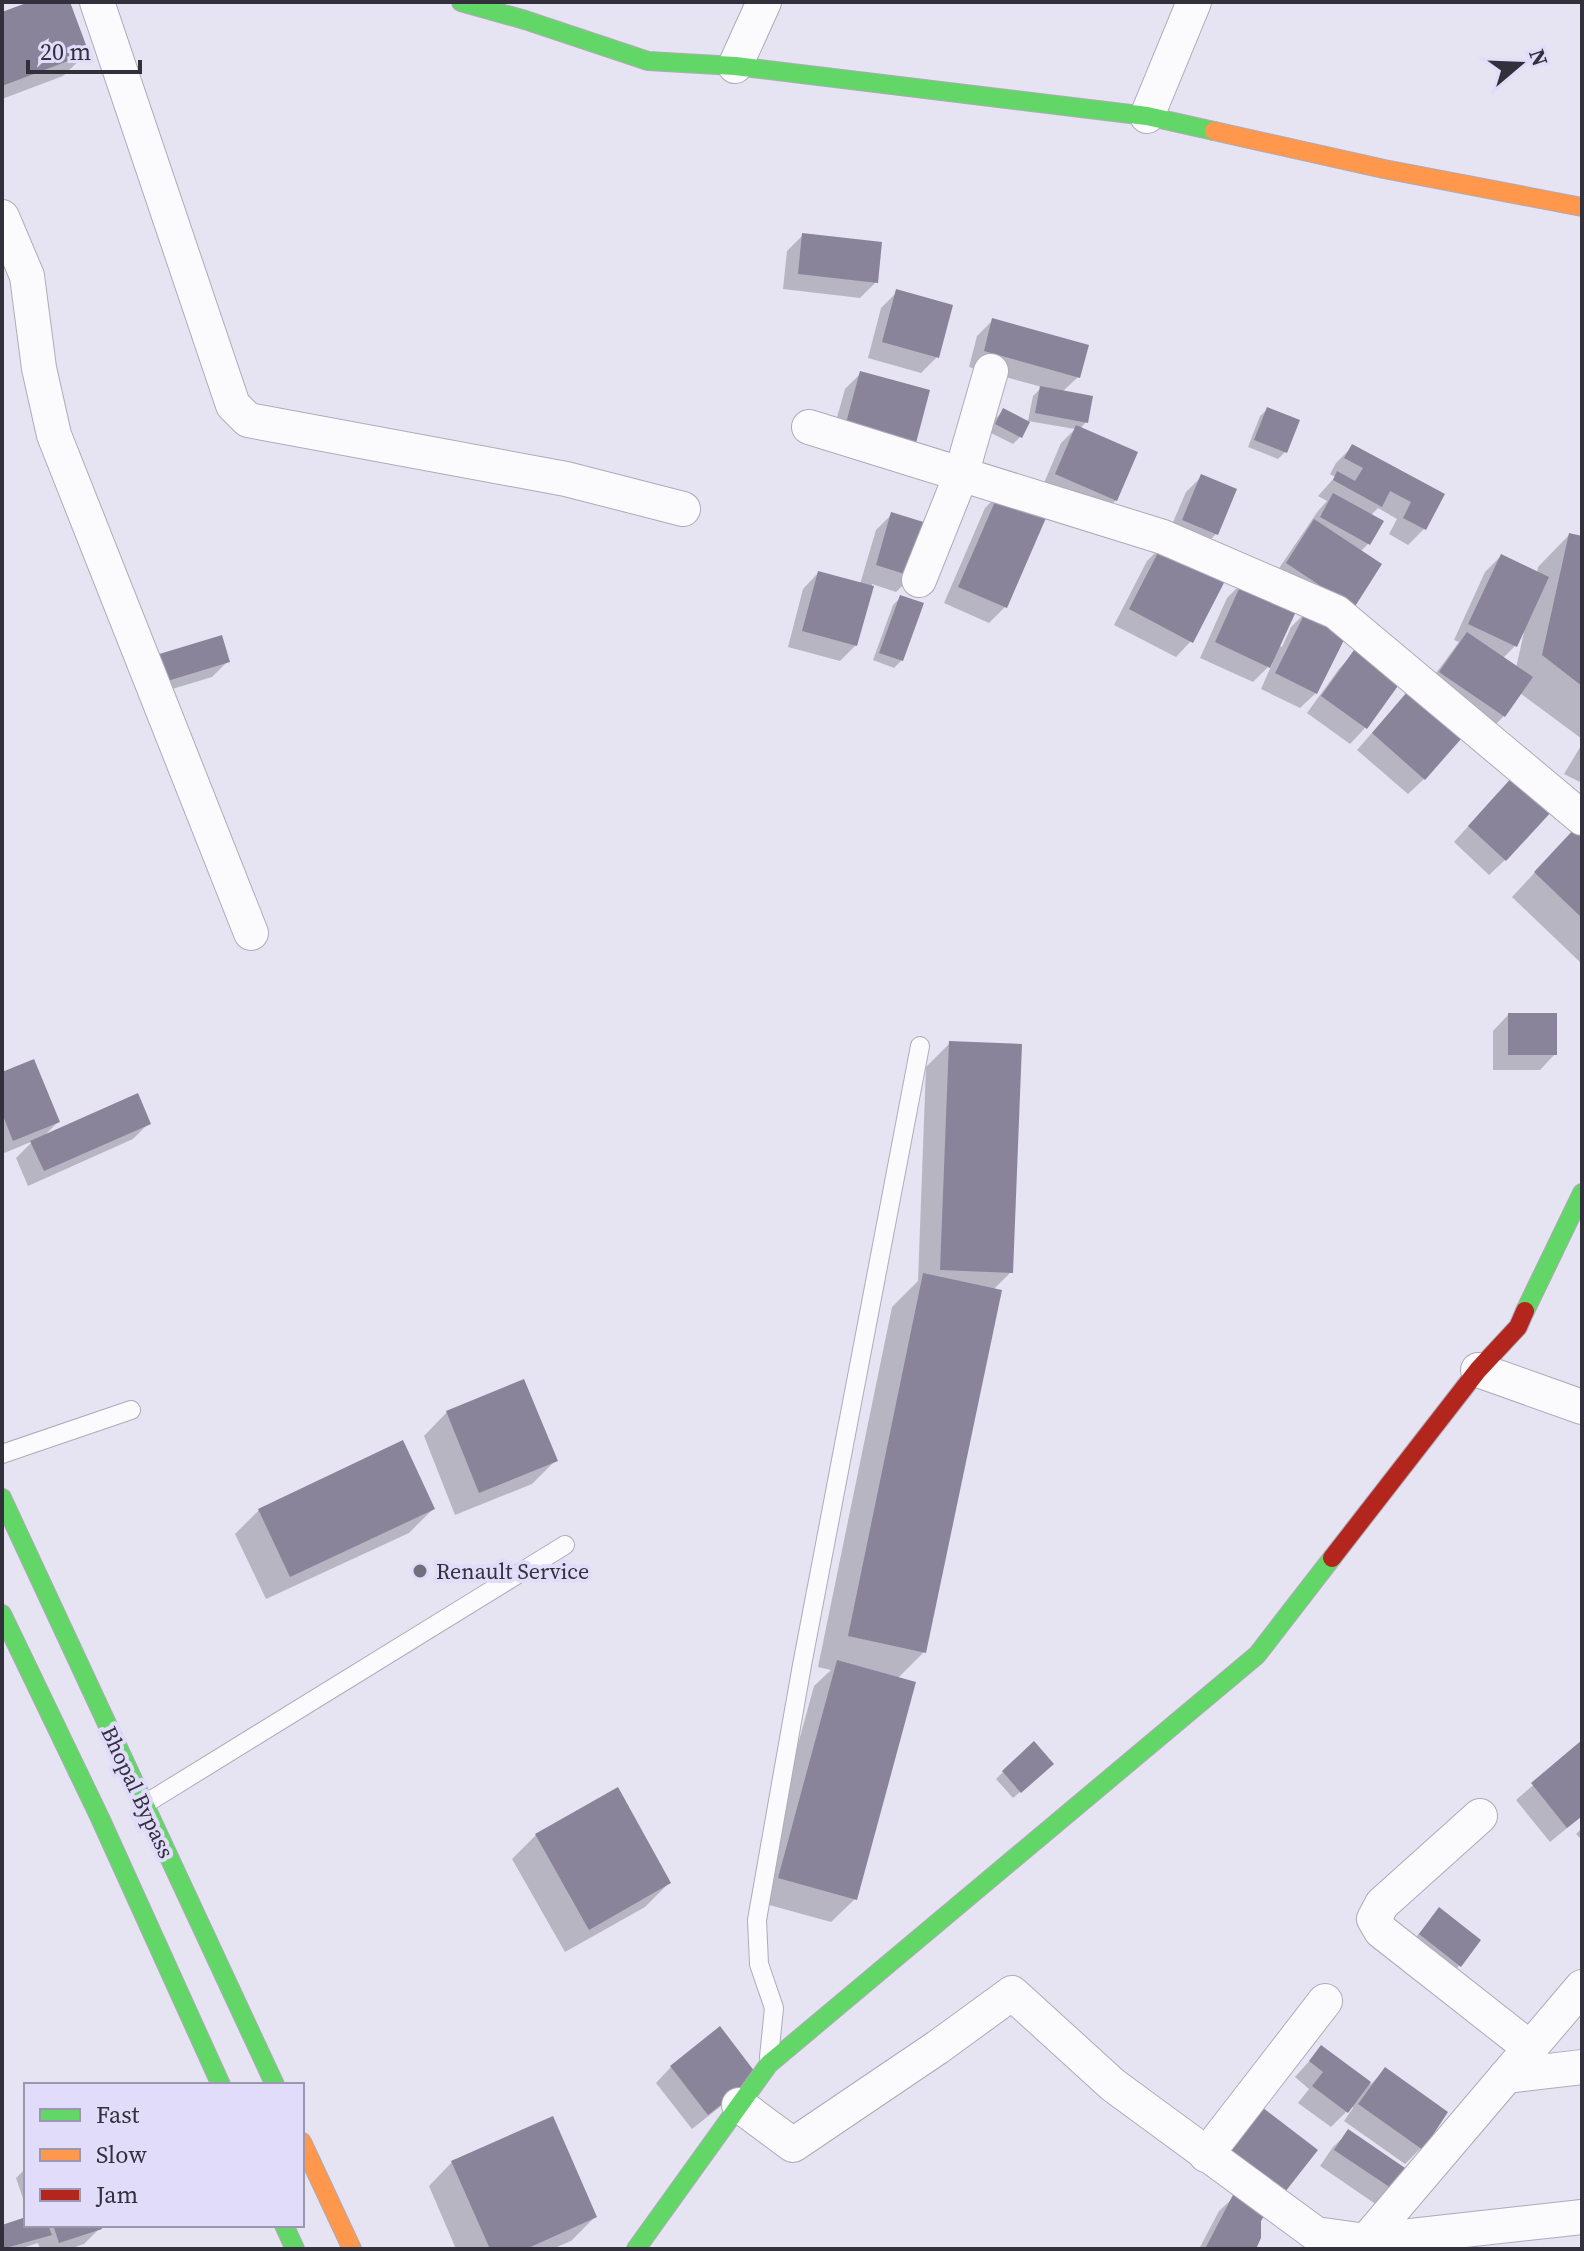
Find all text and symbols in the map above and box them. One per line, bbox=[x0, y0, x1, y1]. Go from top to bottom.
scale bar bbox=[28, 24, 140, 74]
north arrow bbox=[1480, 24, 1560, 104]
text: 20 m bbox=[40, 35, 91, 68]
text: N bbox=[1522, 45, 1556, 70]
place label: Renault Service bbox=[436, 1556, 589, 1586]
marker: Renault Service bbox=[411, 1562, 429, 1580]
street label: Bhopal Bypass bbox=[94, 1721, 182, 1863]
legend bbox=[24, 2083, 304, 2227]
text: Fast bbox=[96, 2098, 140, 2131]
text: Slow bbox=[96, 2138, 147, 2171]
text: Jam bbox=[95, 2178, 138, 2211]

